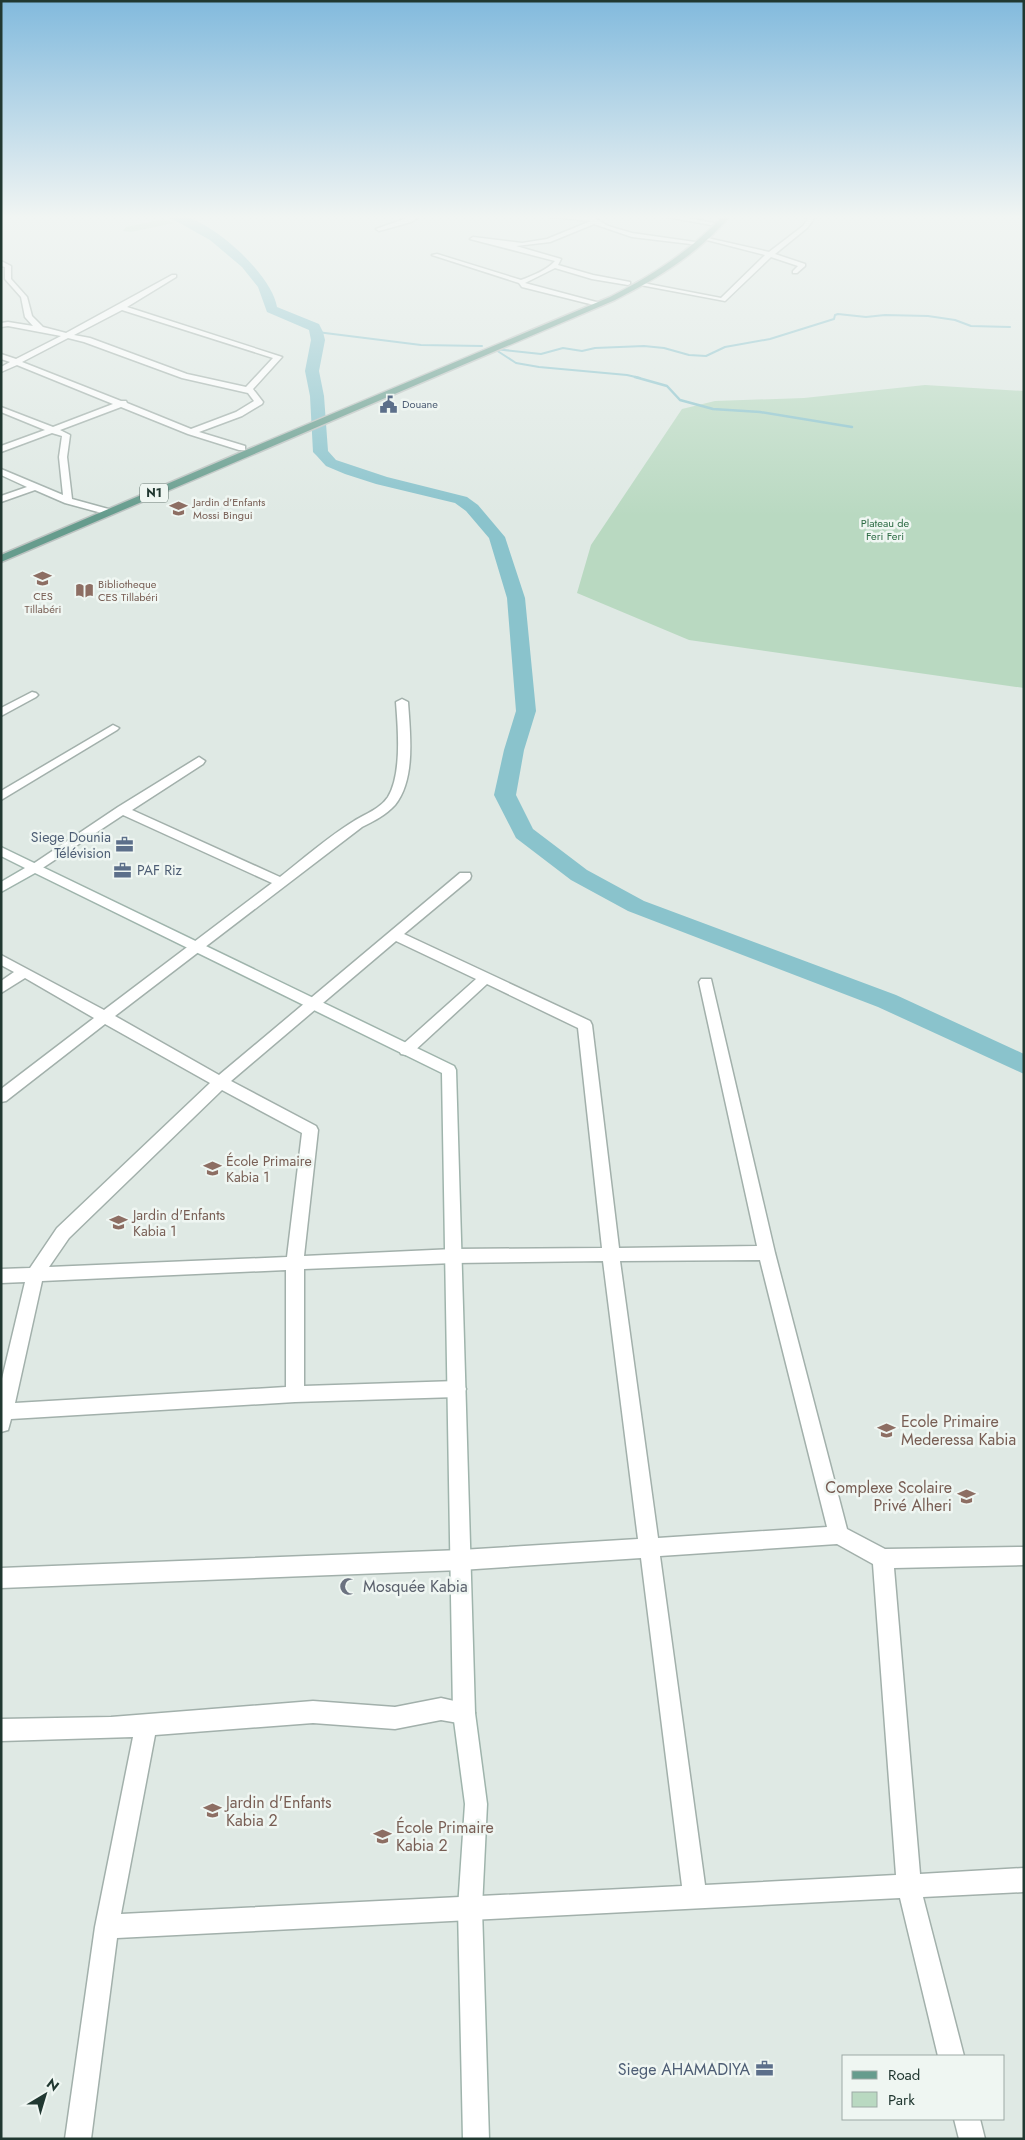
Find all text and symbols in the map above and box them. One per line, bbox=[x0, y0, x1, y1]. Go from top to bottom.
public building icon: Douane bbox=[378, 394, 398, 414]
place label: Douane bbox=[402, 396, 438, 412]
road number: N1 bbox=[140, 483, 168, 502]
place label: Jardin d’Enfants Mossi Bingui bbox=[191, 494, 266, 523]
school or university icon: Jardin d’Enfants Mossi Bingui bbox=[169, 498, 189, 518]
park label: Plateau de Feri Feri bbox=[861, 515, 910, 544]
school or university icon: CES Tillabéri bbox=[33, 568, 53, 588]
place label: Bibliotheque CES Tillabéri bbox=[98, 576, 158, 605]
library icon: Bibliotheque CES Tillabéri bbox=[74, 580, 94, 600]
place label: CES Tillabéri bbox=[25, 588, 62, 617]
place label: Siege Dounia Télévision bbox=[31, 827, 111, 863]
office icon: Siege Dounia Télévision bbox=[115, 835, 135, 855]
office icon: PAF Riz bbox=[113, 860, 133, 880]
place label: PAF Riz bbox=[137, 860, 183, 880]
place label: École Primaire Kabia 1 bbox=[226, 1151, 312, 1187]
school or university icon: École Primaire Kabia 1 bbox=[202, 1159, 222, 1179]
place label: Jardin d'Enfants Kabia 1 bbox=[131, 1205, 226, 1241]
school or university icon: Jardin d'Enfants Kabia 1 bbox=[109, 1213, 129, 1233]
place label: Ecole Primaire Mederessa Kabia bbox=[901, 1410, 1016, 1451]
school or university icon: Ecole Primaire Mederessa Kabia bbox=[877, 1420, 897, 1440]
place label: Complexe Scolaire Privé Alheri bbox=[825, 1476, 952, 1517]
school or university icon: Complexe Scolaire Privé Alheri bbox=[956, 1486, 976, 1506]
place label: Mosquée Kabia bbox=[363, 1575, 468, 1598]
mosque icon: Mosquée Kabia bbox=[339, 1576, 359, 1596]
place label: Jardin d'Enfants Kabia 2 bbox=[224, 1791, 331, 1832]
school or university icon: Jardin d'Enfants Kabia 2 bbox=[202, 1801, 222, 1821]
place label: École Primaire Kabia 2 bbox=[396, 1816, 494, 1857]
school or university icon: École Primaire Kabia 2 bbox=[372, 1826, 392, 1846]
legend bbox=[842, 2055, 1005, 2120]
place label: Siege AHAMADIYA bbox=[618, 2058, 750, 2081]
office icon: Siege AHAMADIYA bbox=[754, 2059, 774, 2079]
text: Road bbox=[888, 2064, 920, 2086]
north arrow bbox=[20, 2070, 70, 2120]
text: N bbox=[42, 2073, 64, 2096]
text: Park bbox=[888, 2089, 915, 2111]

